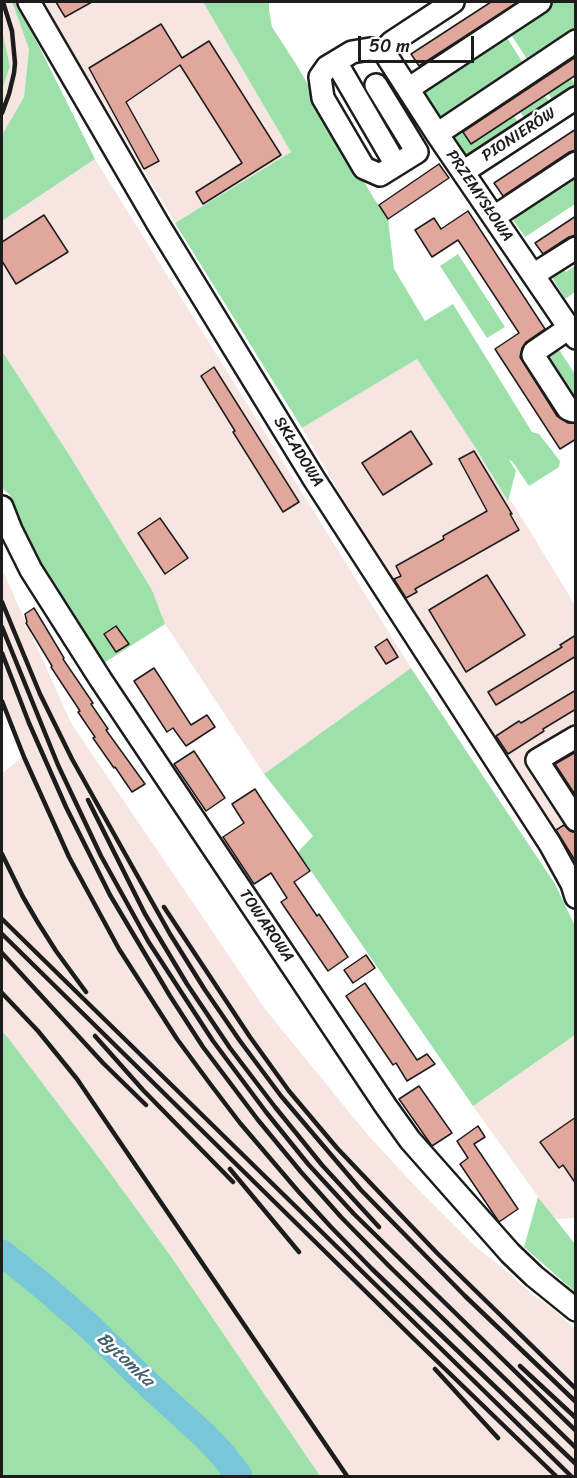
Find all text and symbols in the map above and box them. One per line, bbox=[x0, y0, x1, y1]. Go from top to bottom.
scale bar bbox=[361, 24, 476, 62]
text: 50 m bbox=[369, 30, 410, 62]
street label: PIONIERÓW bbox=[479, 104, 559, 166]
street label: PRZEMYSŁOWA bbox=[441, 147, 517, 245]
street label: SKŁADOWA bbox=[269, 413, 327, 491]
street label: TOWAROWA bbox=[235, 886, 297, 966]
water label: Bytomka bbox=[92, 1328, 158, 1392]

